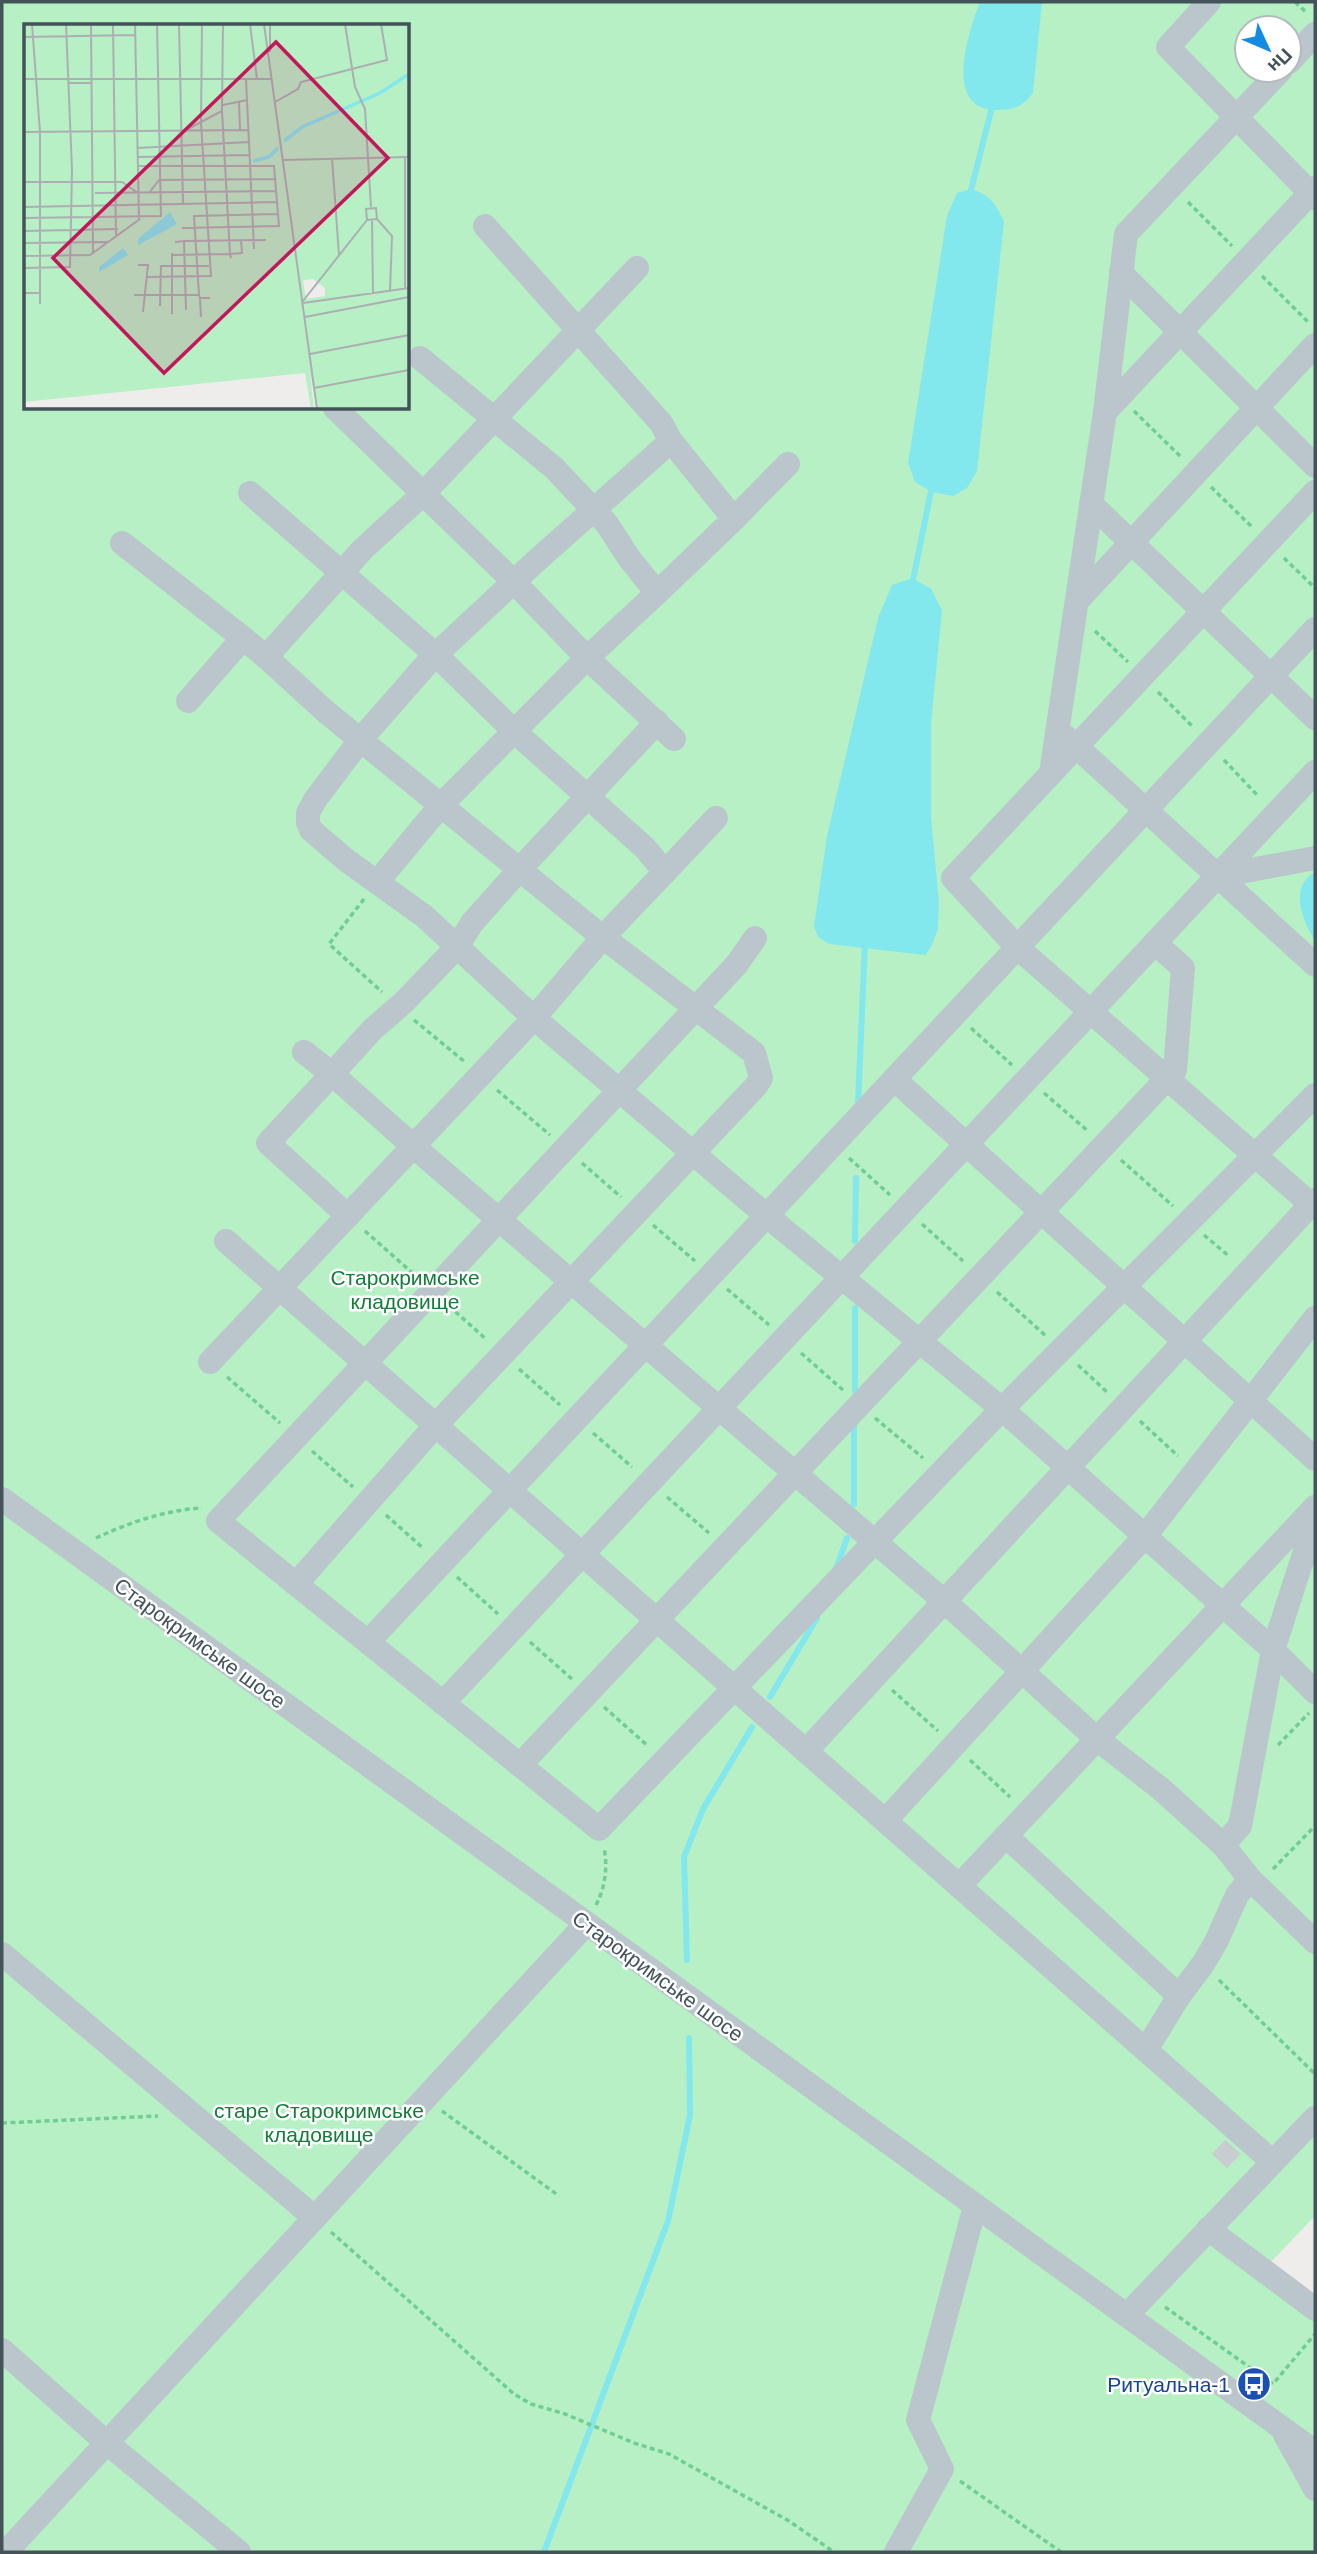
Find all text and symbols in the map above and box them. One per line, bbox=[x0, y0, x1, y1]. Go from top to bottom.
north arrow bbox=[1233, 14, 1303, 84]
inset map bbox=[24, 24, 410, 410]
text: Пн bbox=[1264, 44, 1296, 77]
park label: Старокримське кладовище bbox=[330, 1266, 480, 1313]
street label: Старокримське шосе bbox=[110, 1573, 290, 1713]
street label: Старокримське шосе bbox=[568, 1906, 748, 2046]
park label: старе Старокримське кладовище bbox=[214, 2099, 424, 2146]
bus stop icon: Ритуальна-1 bbox=[1235, 2365, 1273, 2403]
place label: Ритуальна-1 bbox=[1107, 2373, 1230, 2396]

